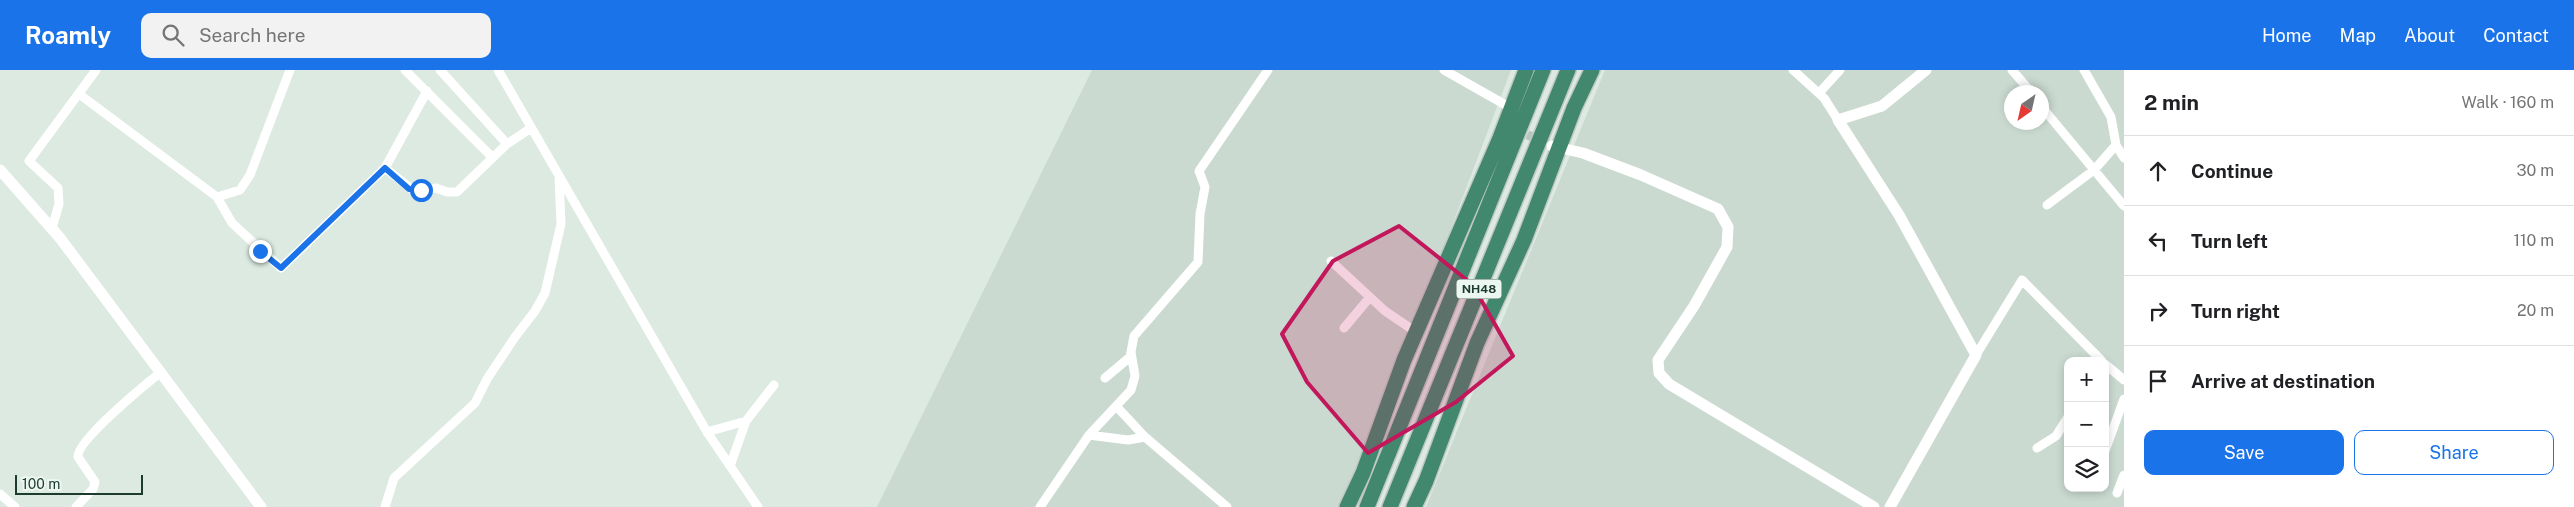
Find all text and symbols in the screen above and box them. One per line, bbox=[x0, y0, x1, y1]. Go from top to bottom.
search box bbox=[141, 13, 491, 58]
text: Roamly bbox=[25, 21, 111, 49]
icon: search bbox=[159, 21, 187, 49]
text: Search here bbox=[199, 24, 306, 46]
text: Home bbox=[2262, 25, 2312, 46]
text: Map bbox=[2340, 25, 2376, 46]
text: About bbox=[2404, 25, 2455, 46]
text: Contact bbox=[2483, 25, 2549, 46]
north arrow bbox=[2004, 85, 2049, 130]
text: 2 min bbox=[2144, 90, 2199, 115]
text: Walk · 160 m bbox=[2462, 93, 2554, 112]
icon: ahead bbox=[2144, 157, 2172, 185]
text: Continue bbox=[2191, 160, 2273, 182]
text: 30 m bbox=[2517, 161, 2554, 180]
route start bbox=[410, 179, 433, 202]
icon: left bbox=[2144, 227, 2172, 255]
text: Turn left bbox=[2191, 230, 2268, 252]
text: 110 m bbox=[2513, 231, 2554, 250]
route end bbox=[249, 240, 272, 263]
road number: NH48 bbox=[1456, 280, 1502, 298]
icon: right bbox=[2144, 297, 2172, 325]
text: Turn right bbox=[2191, 300, 2280, 322]
text: 20 m bbox=[2517, 301, 2554, 320]
map controls bbox=[2064, 357, 2109, 492]
button: + bbox=[2064, 357, 2109, 402]
icon: arrive bbox=[2144, 367, 2172, 395]
text: Arrive at destination bbox=[2191, 370, 2375, 392]
button: − bbox=[2064, 402, 2109, 447]
button: Save bbox=[2144, 430, 2344, 475]
button: Share bbox=[2354, 430, 2554, 475]
button: layers bbox=[2064, 447, 2109, 492]
scale bar bbox=[15, 472, 142, 495]
text: 100 m bbox=[22, 476, 60, 492]

